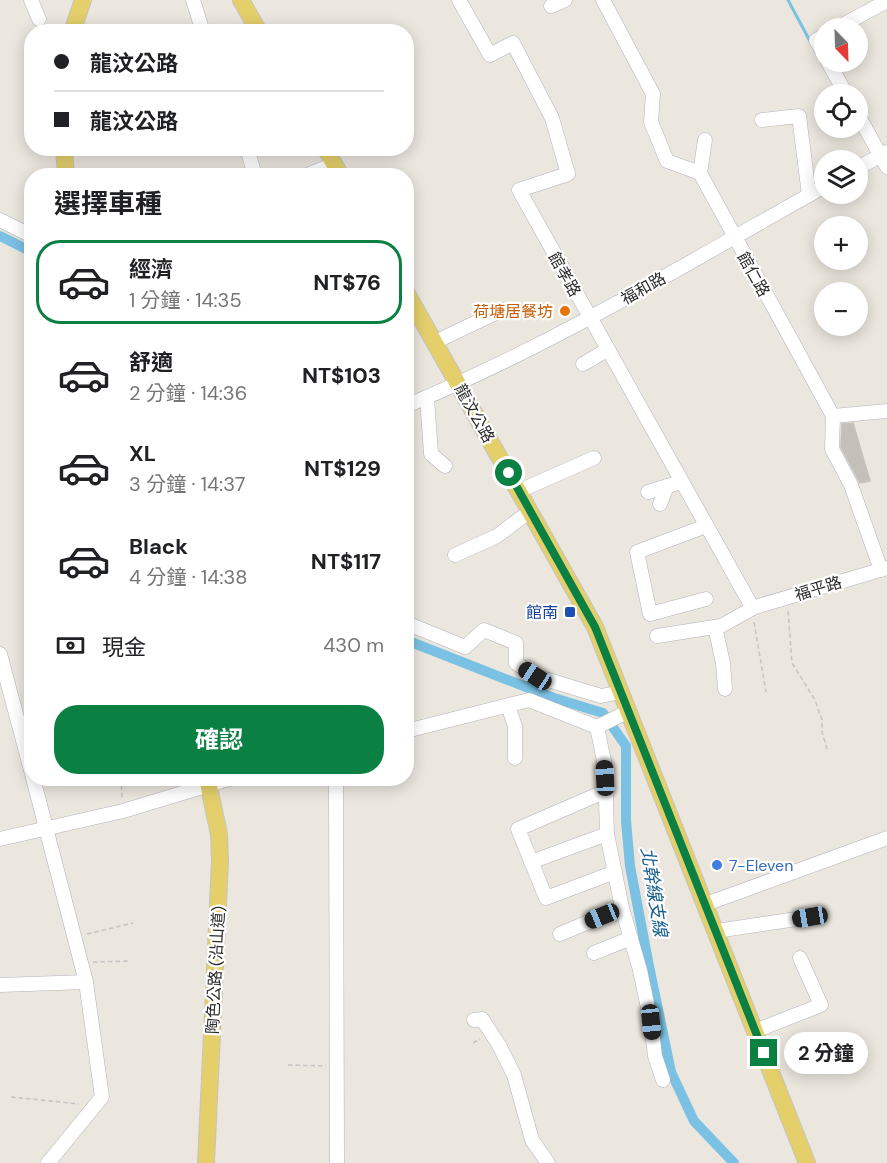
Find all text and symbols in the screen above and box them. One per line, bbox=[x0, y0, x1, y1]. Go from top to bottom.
north arrow bbox=[814, 18, 868, 72]
map controls bbox=[814, 18, 868, 336]
text: 龍汶公路 bbox=[90, 49, 178, 78]
button: locate bbox=[814, 84, 868, 138]
text: 龍汶公路 bbox=[90, 107, 178, 136]
button: layers bbox=[814, 150, 868, 204]
text: 選擇車種 bbox=[54, 186, 162, 221]
button: + bbox=[814, 216, 868, 270]
street label: 館孝路 bbox=[544, 248, 585, 300]
street label: 館仁路 bbox=[733, 248, 774, 300]
icon: car bbox=[57, 255, 111, 309]
text: 經濟 bbox=[129, 255, 173, 284]
text: NT$76 bbox=[313, 268, 381, 297]
street label: 福和路 bbox=[617, 268, 669, 309]
button: − bbox=[814, 282, 868, 336]
text: 1 分鐘 · 14:35 bbox=[129, 287, 242, 313]
place label: 荷塘居餐坊 bbox=[473, 301, 553, 322]
marker: 荷塘居餐坊 bbox=[558, 304, 572, 318]
icon: car bbox=[57, 348, 111, 402]
text: 舒適 bbox=[129, 348, 173, 377]
text: NT$103 bbox=[302, 361, 381, 390]
text: 2 分鐘 · 14:36 bbox=[129, 380, 247, 406]
street label: 龍汶公路 bbox=[450, 380, 499, 446]
text: XL bbox=[129, 439, 156, 468]
icon: car bbox=[57, 441, 111, 495]
text: NT$129 bbox=[304, 454, 381, 483]
route start bbox=[495, 459, 522, 486]
text: 3 分鐘 · 14:37 bbox=[129, 471, 245, 497]
text: Black bbox=[129, 532, 188, 561]
icon: car bbox=[57, 534, 111, 588]
text: NT$117 bbox=[311, 547, 381, 576]
text: 4 分鐘 · 14:38 bbox=[129, 564, 247, 590]
street label: 福平路 bbox=[792, 571, 844, 606]
place label: 館南 bbox=[526, 602, 558, 623]
marker: 館南 bbox=[563, 605, 577, 619]
icon: cash bbox=[54, 629, 87, 662]
text: 430 m bbox=[323, 632, 384, 658]
text: 現金 bbox=[102, 633, 146, 662]
car bbox=[515, 659, 555, 693]
button: 確認 bbox=[54, 705, 384, 774]
car bbox=[595, 760, 615, 796]
water label: 北幹線支線 bbox=[635, 846, 673, 940]
place label: 7-Eleven bbox=[729, 855, 793, 876]
marker: 7-Eleven bbox=[710, 858, 724, 872]
car bbox=[582, 901, 622, 931]
street label: 陶色公路 (沿山道) bbox=[202, 905, 229, 1035]
car bbox=[791, 905, 829, 929]
car bbox=[640, 1003, 662, 1041]
callout: 2 分鐘 bbox=[785, 1032, 869, 1074]
route end bbox=[750, 1039, 777, 1066]
text: 2 分鐘 bbox=[798, 1040, 854, 1066]

